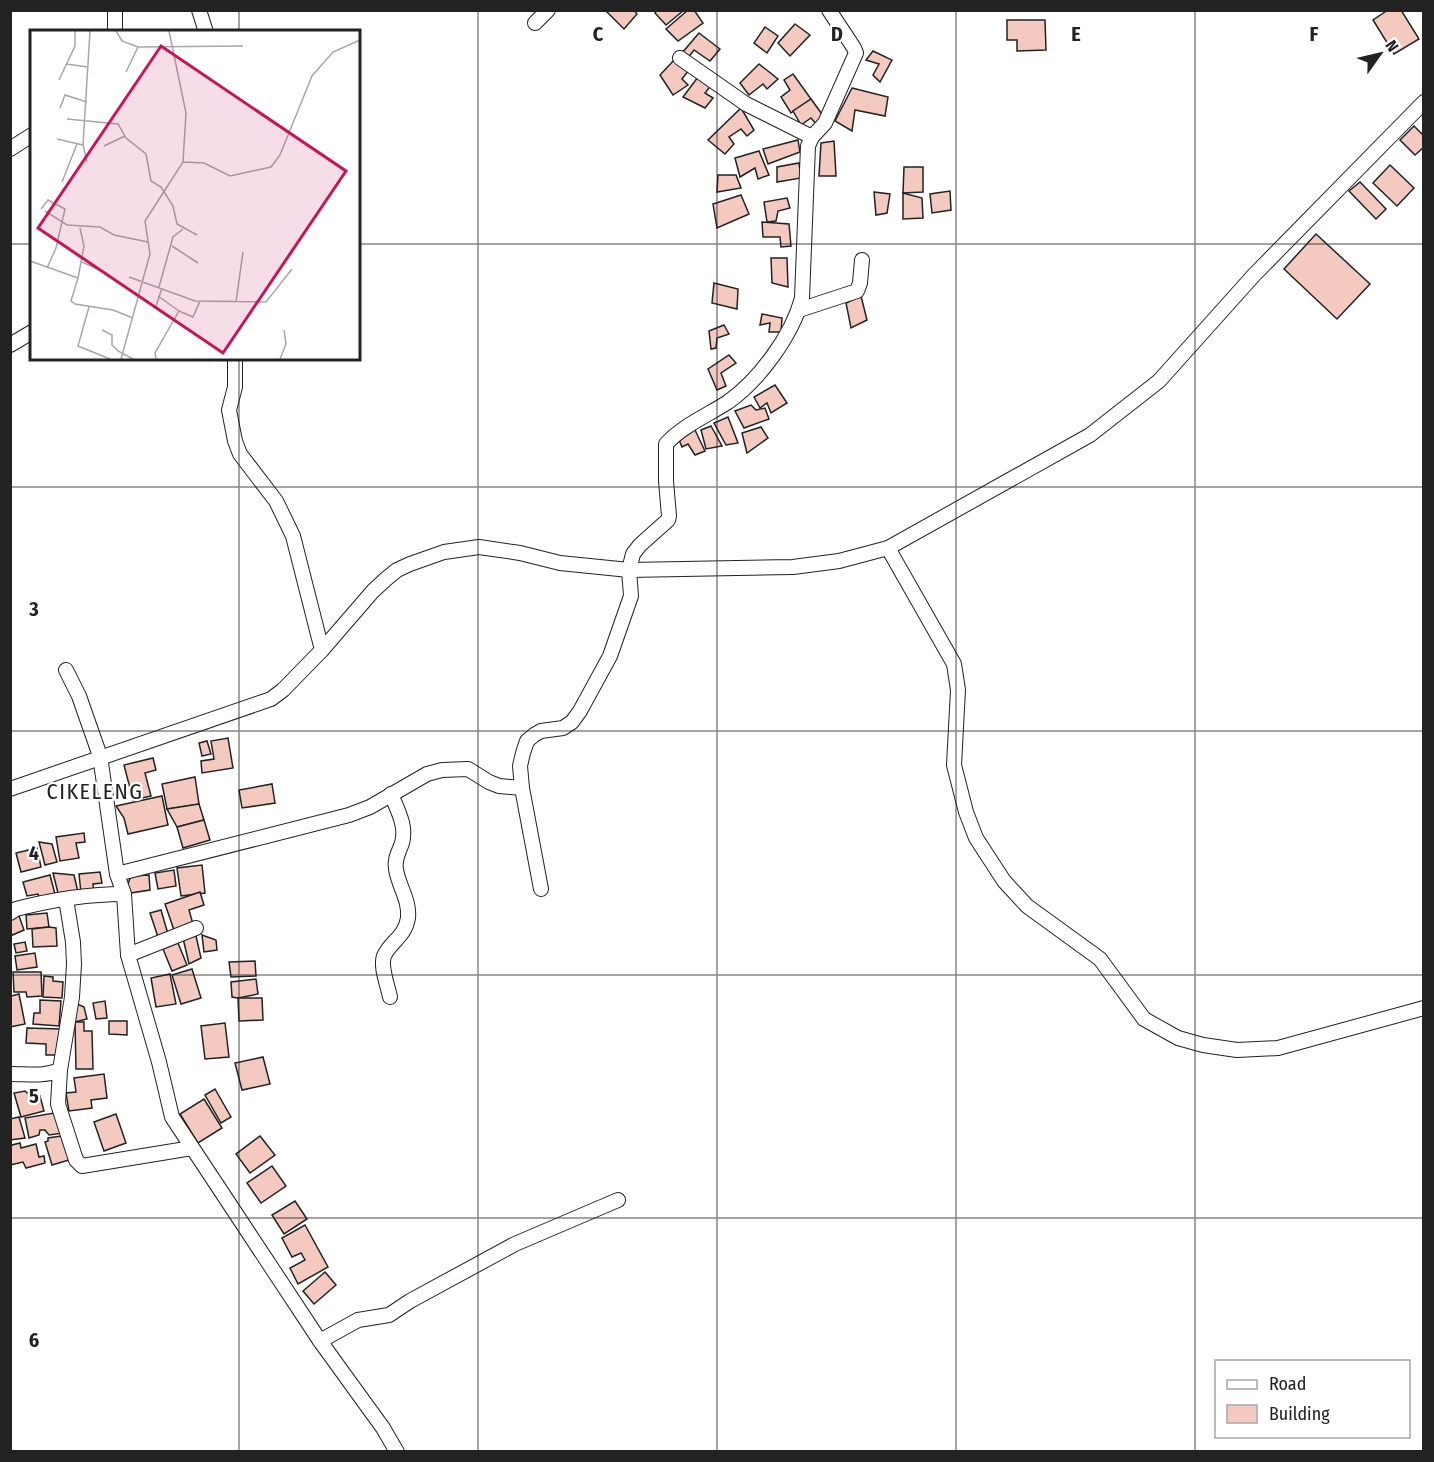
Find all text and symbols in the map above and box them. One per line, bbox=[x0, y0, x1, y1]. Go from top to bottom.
text: C bbox=[593, 22, 604, 46]
text: D bbox=[831, 22, 843, 46]
text: E bbox=[1071, 22, 1081, 46]
text: F bbox=[1310, 22, 1319, 46]
north arrow bbox=[1350, 24, 1410, 84]
inset map bbox=[30, 30, 360, 360]
text: N bbox=[1381, 37, 1403, 55]
text: 3 bbox=[28, 597, 39, 621]
district label: CIKELENG bbox=[47, 778, 143, 805]
text: 4 bbox=[29, 841, 39, 865]
text: 5 bbox=[29, 1084, 39, 1108]
text: 6 bbox=[29, 1328, 39, 1352]
legend bbox=[1215, 1360, 1410, 1438]
text: Road bbox=[1269, 1373, 1306, 1395]
text: Building bbox=[1269, 1403, 1330, 1425]

